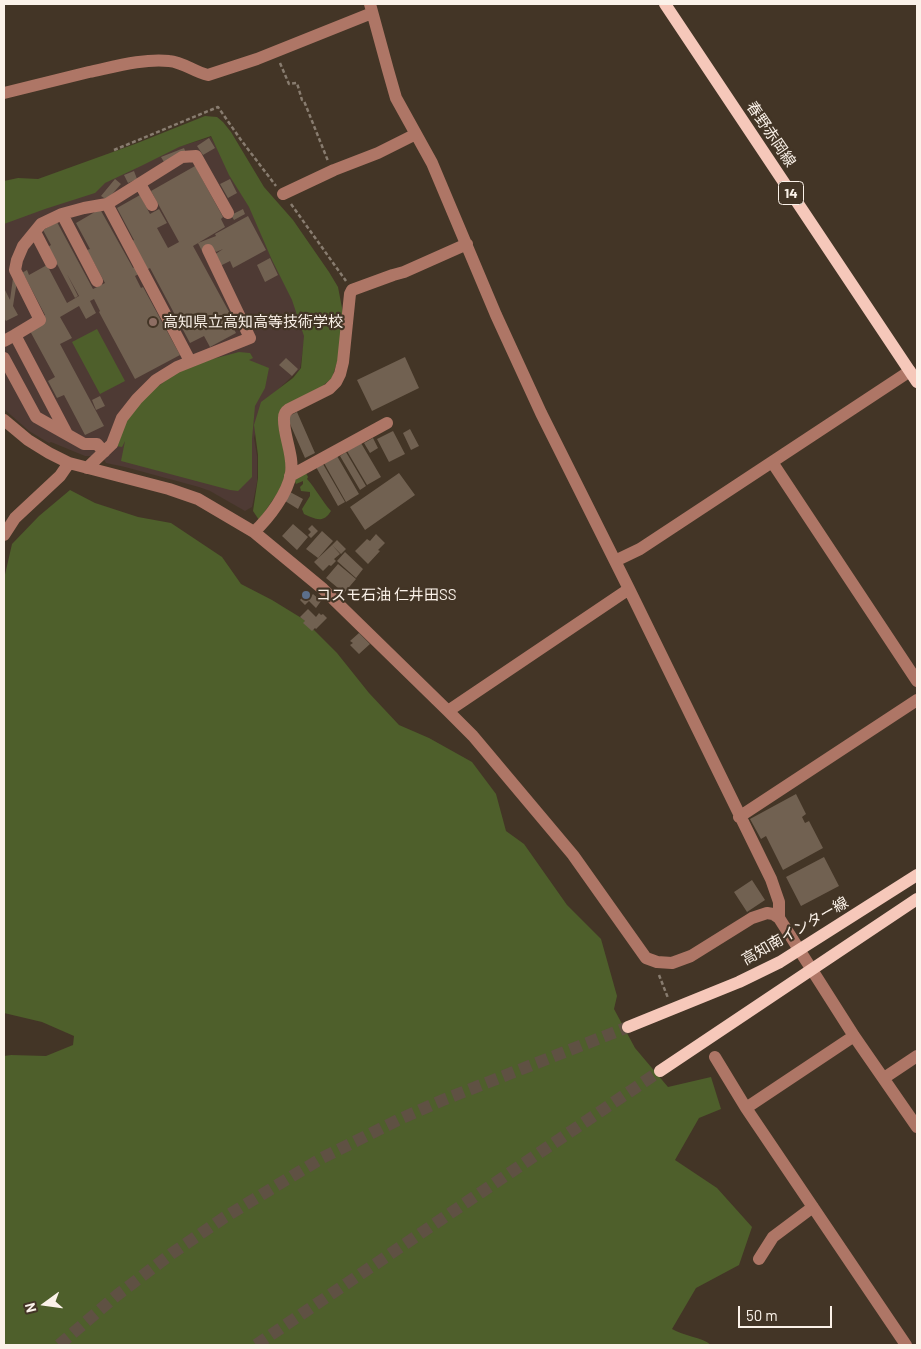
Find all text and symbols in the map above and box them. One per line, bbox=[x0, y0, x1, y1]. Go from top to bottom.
street label: 春野赤岡線 bbox=[743, 98, 799, 170]
road number: 14 bbox=[778, 182, 804, 204]
place label: 高知県立高知高等技術学校 bbox=[163, 313, 343, 331]
marker: 高知県立高知高等技術学校 bbox=[147, 316, 159, 328]
place label: コスモ石油 仁井田SS bbox=[316, 586, 457, 604]
marker: コスモ石油 仁井田SS bbox=[300, 589, 312, 601]
street label: 高知南インター線 bbox=[739, 893, 851, 969]
north arrow bbox=[20, 1279, 70, 1329]
scale bar bbox=[741, 1296, 835, 1328]
text: N bbox=[21, 1301, 39, 1314]
text: 50 m bbox=[746, 1306, 778, 1324]

